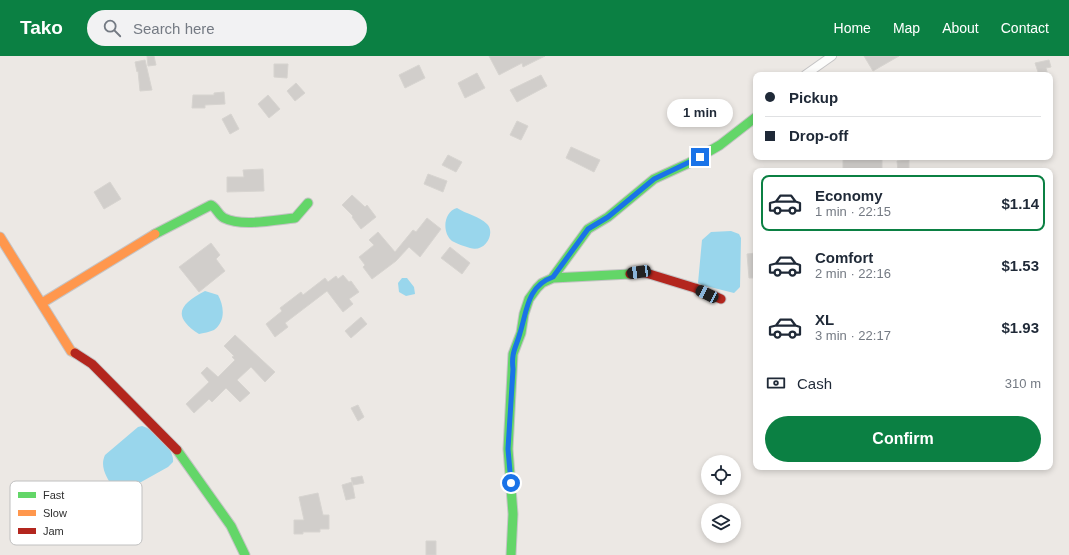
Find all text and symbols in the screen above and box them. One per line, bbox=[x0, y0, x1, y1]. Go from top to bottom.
search box bbox=[87, 10, 367, 46]
text: Tako bbox=[20, 17, 63, 38]
icon: search bbox=[101, 17, 123, 39]
text: Search here bbox=[133, 20, 215, 37]
text: Home bbox=[834, 20, 871, 36]
text: Map bbox=[893, 20, 920, 36]
text: About bbox=[942, 20, 979, 36]
text: Contact bbox=[1001, 20, 1049, 36]
text: Pickup bbox=[789, 89, 838, 106]
callout: 1 min bbox=[667, 99, 733, 127]
text: 1 min bbox=[683, 105, 717, 120]
text: Drop-off bbox=[789, 127, 848, 144]
route end bbox=[691, 148, 709, 166]
icon: car bbox=[767, 185, 803, 221]
text: Economy bbox=[815, 187, 883, 204]
text: $1.14 bbox=[1001, 195, 1039, 212]
text: 1 min · 22:15 bbox=[815, 204, 891, 219]
icon: car bbox=[767, 247, 803, 283]
text: Comfort bbox=[815, 249, 873, 266]
text: $1.53 bbox=[1001, 257, 1039, 274]
car bbox=[626, 264, 652, 280]
text: 2 min · 22:16 bbox=[815, 266, 891, 281]
car bbox=[694, 283, 720, 305]
icon: car bbox=[767, 309, 803, 345]
text: XL bbox=[815, 311, 834, 328]
text: $1.93 bbox=[1001, 319, 1039, 336]
text: 3 min · 22:17 bbox=[815, 328, 891, 343]
icon: cash bbox=[765, 372, 787, 394]
text: Cash bbox=[797, 375, 832, 392]
text: 310 m bbox=[1005, 376, 1041, 391]
button: Confirm bbox=[765, 416, 1041, 462]
map controls bbox=[701, 455, 741, 543]
button: locate bbox=[701, 455, 741, 495]
route start bbox=[502, 474, 520, 492]
legend bbox=[10, 481, 142, 545]
text: Fast bbox=[43, 489, 64, 501]
button: layers bbox=[701, 503, 741, 543]
text: Slow bbox=[43, 507, 67, 519]
text: Jam bbox=[43, 525, 64, 537]

